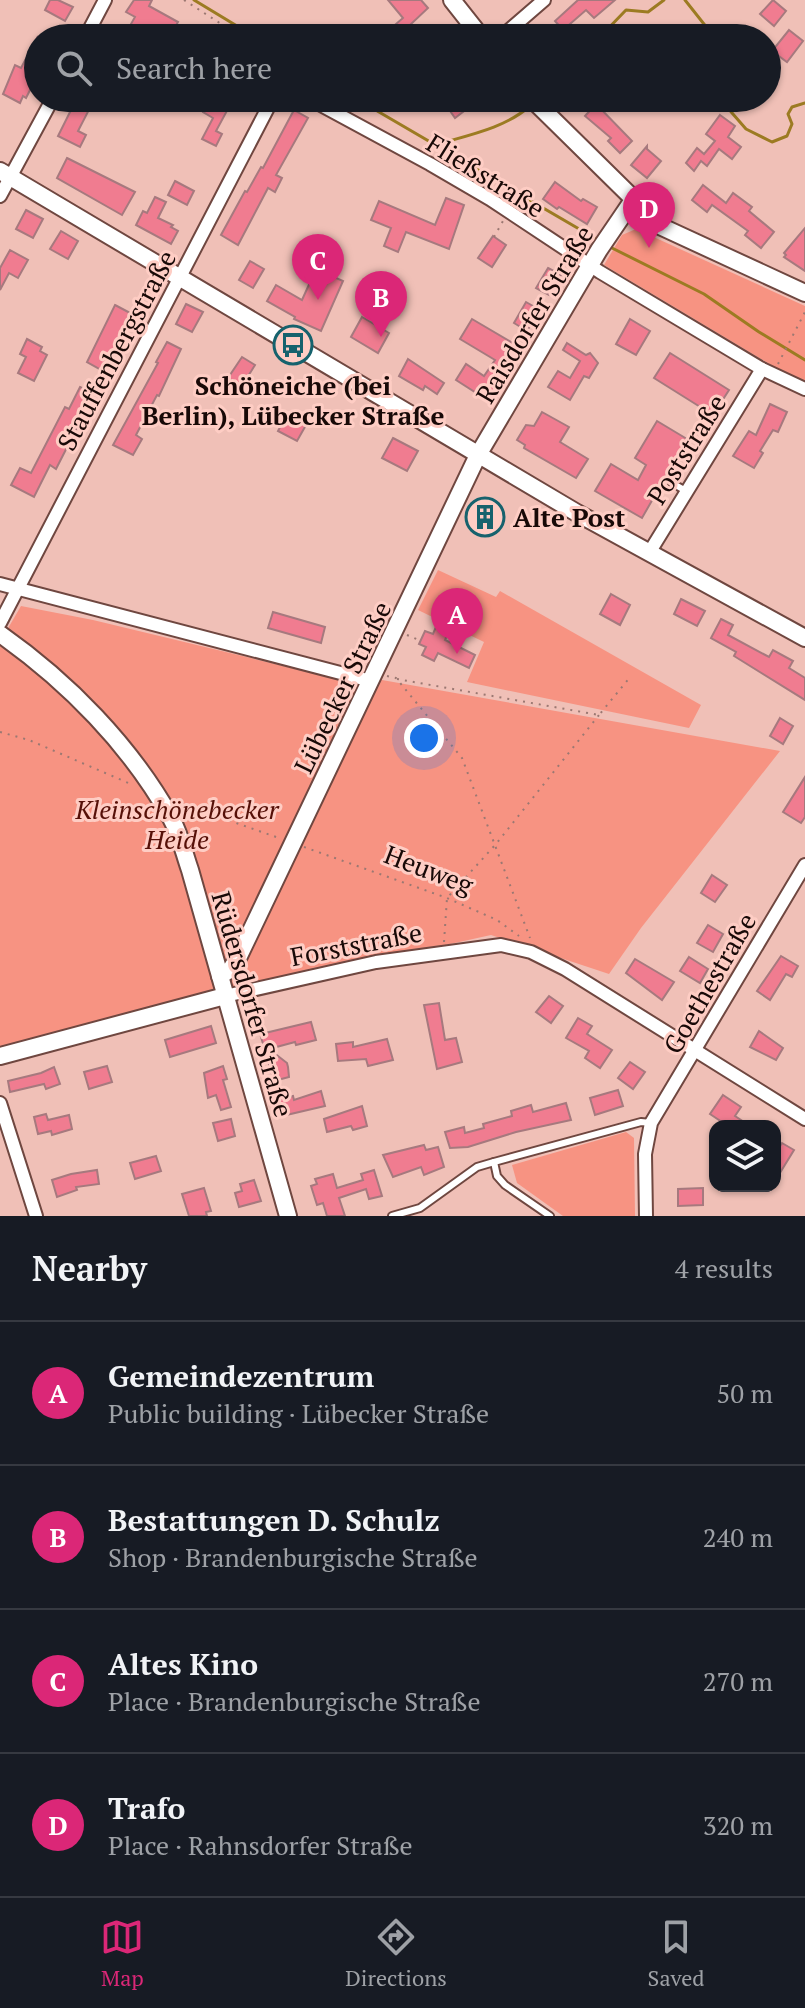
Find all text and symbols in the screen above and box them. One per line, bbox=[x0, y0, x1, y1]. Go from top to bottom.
search box bbox=[24, 24, 781, 112]
icon: search bbox=[52, 46, 96, 90]
text: Search here bbox=[116, 48, 272, 88]
street label: Fließstraße bbox=[421, 125, 551, 225]
pin: D bbox=[623, 182, 675, 248]
street label: Raisdorfer Straße bbox=[467, 219, 601, 409]
pin: C bbox=[292, 234, 344, 300]
street label: Stauffenbergstraße bbox=[49, 244, 183, 456]
pin: B bbox=[355, 271, 407, 337]
bus stop icon: Schöneiche (bei Berlin), Lübecker Straße bbox=[272, 324, 314, 366]
place label: Schöneiche (bei Berlin), Lübecker Straße bbox=[142, 368, 444, 432]
street label: Poststraße bbox=[639, 388, 733, 510]
building icon: Alte Post bbox=[464, 496, 506, 538]
place label: Alte Post bbox=[513, 500, 626, 534]
pin: A bbox=[431, 588, 483, 654]
street label: Lübecker Straße bbox=[286, 595, 398, 779]
your location bbox=[404, 718, 444, 758]
park label: Kleinschönebecker Heide bbox=[74, 792, 280, 856]
street label: Heuweg bbox=[380, 837, 478, 902]
street label: Rüdersdorfer Straße bbox=[205, 887, 301, 1121]
street label: Goethestraße bbox=[655, 907, 763, 1059]
street label: Forststraße bbox=[287, 915, 425, 973]
map controls bbox=[709, 1120, 781, 1192]
button: layers bbox=[709, 1120, 781, 1192]
text: Nearby bbox=[32, 1246, 147, 1291]
text: 4 results bbox=[675, 1251, 773, 1285]
text: Gemeindezentrum bbox=[108, 1356, 374, 1396]
text: A bbox=[49, 1376, 67, 1410]
text: 50 m bbox=[717, 1376, 773, 1410]
text: Public building · Lübecker Straße bbox=[108, 1396, 489, 1430]
text: Bestattungen D. Schulz bbox=[108, 1500, 440, 1540]
text: B bbox=[50, 1520, 66, 1554]
text: 240 m bbox=[703, 1520, 773, 1554]
text: Shop · Brandenburgische Straße bbox=[108, 1540, 478, 1574]
text: Altes Kino bbox=[108, 1644, 258, 1684]
text: C bbox=[50, 1664, 66, 1698]
text: 270 m bbox=[703, 1664, 773, 1698]
text: Place · Brandenburgische Straße bbox=[108, 1684, 481, 1718]
text: Trafo bbox=[108, 1788, 185, 1828]
text: D bbox=[48, 1808, 68, 1842]
text: 320 m bbox=[703, 1808, 773, 1842]
text: Place · Rahnsdorfer Straße bbox=[108, 1828, 413, 1862]
tab: Map bbox=[100, 1915, 144, 1992]
tab: Directions bbox=[345, 1915, 447, 1992]
tab: Saved bbox=[648, 1915, 705, 1992]

